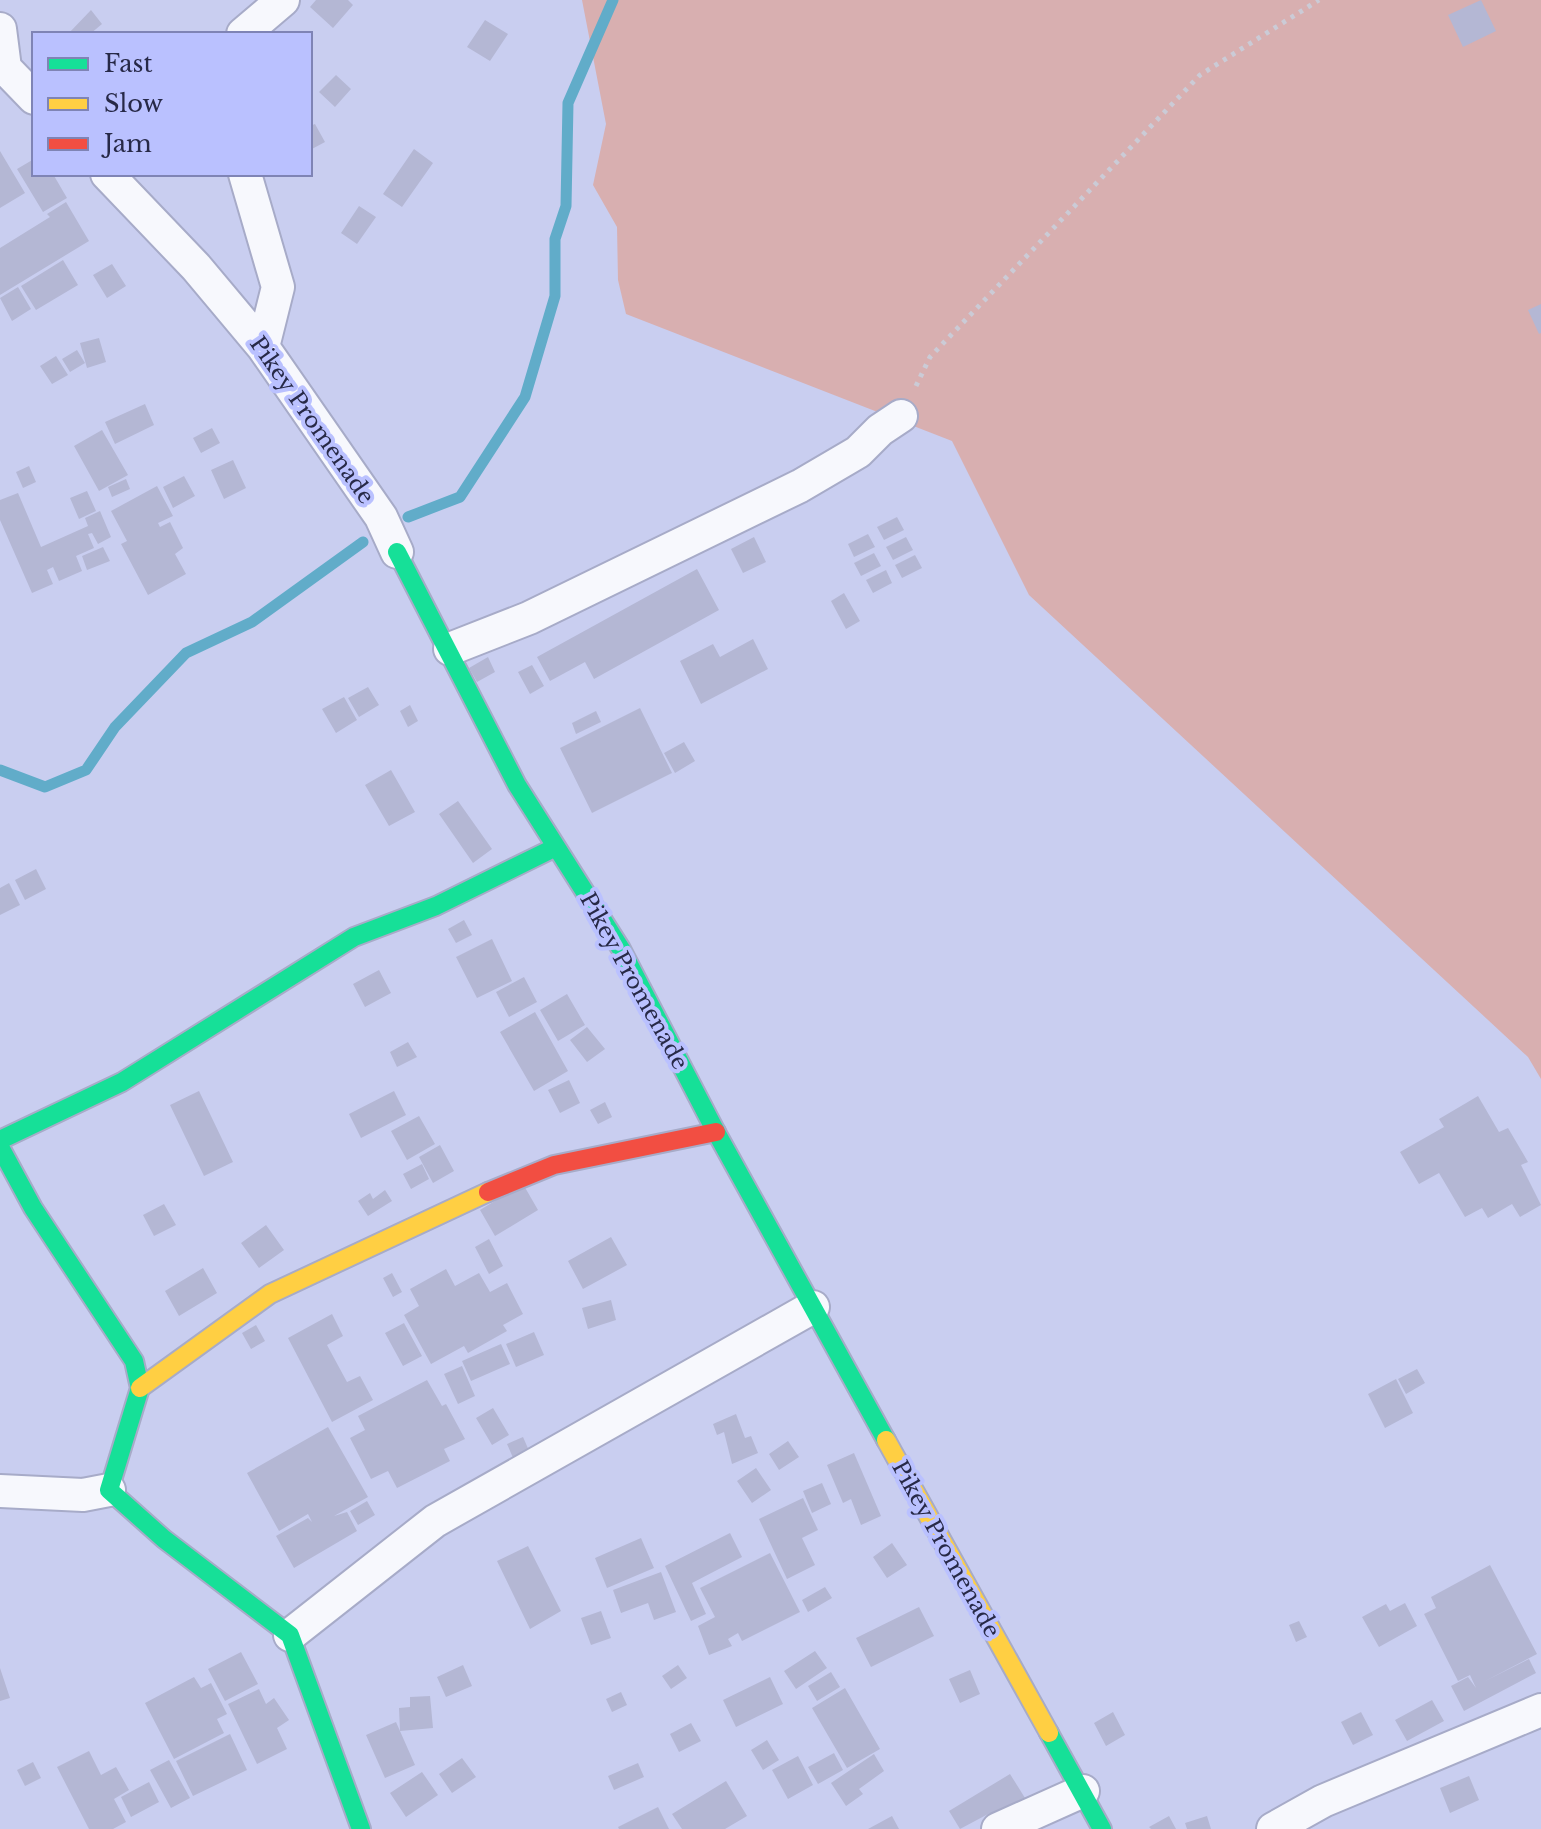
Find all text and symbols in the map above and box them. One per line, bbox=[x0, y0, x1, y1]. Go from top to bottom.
legend bbox=[32, 32, 312, 176]
text: Fast bbox=[104, 49, 152, 78]
text: Slow bbox=[104, 89, 163, 118]
text: Jam bbox=[101, 129, 152, 158]
street label: Pikey Promenade bbox=[244, 331, 380, 509]
street label: Pikey Promenade bbox=[574, 888, 694, 1074]
street label: Pikey Promenade bbox=[886, 1456, 1006, 1642]

